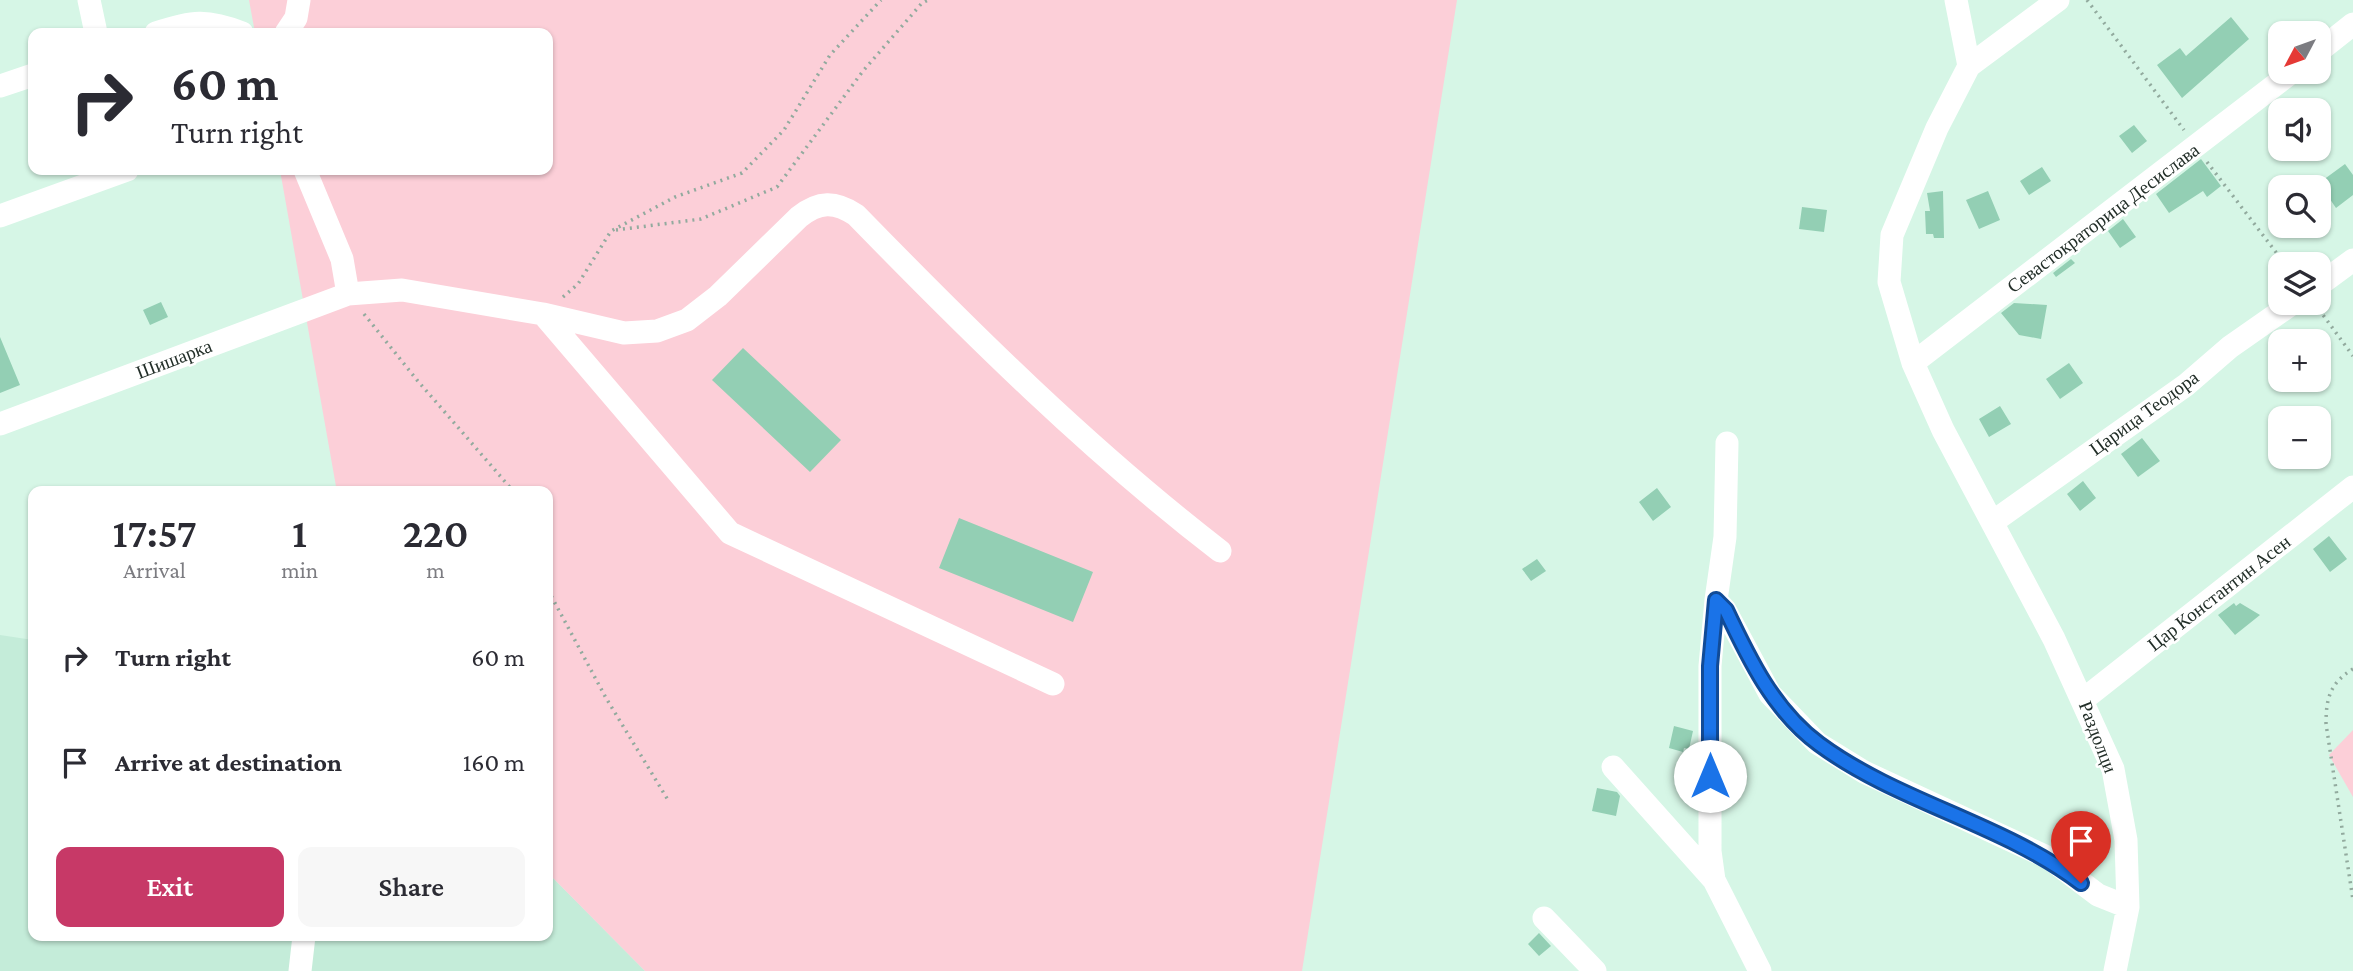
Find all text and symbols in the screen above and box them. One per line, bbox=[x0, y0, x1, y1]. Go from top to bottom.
north arrow bbox=[2268, 21, 2331, 84]
map controls bbox=[2268, 21, 2331, 469]
icon: right bbox=[56, 56, 147, 147]
text: 60 m bbox=[171, 56, 278, 111]
button: sound bbox=[2268, 98, 2331, 161]
text: Turn right bbox=[171, 114, 303, 150]
street label: Севастократорица Десислава bbox=[2003, 139, 2203, 297]
button: search bbox=[2268, 175, 2331, 238]
button: layers bbox=[2268, 252, 2331, 315]
button: + bbox=[2268, 329, 2331, 392]
street label: Шишарка bbox=[133, 335, 215, 383]
street label: Царица Теодора bbox=[2086, 366, 2203, 460]
button: − bbox=[2268, 406, 2331, 469]
text: 17:57 bbox=[112, 509, 197, 556]
text: 1 bbox=[292, 509, 307, 556]
text: 220 bbox=[402, 509, 469, 556]
street label: Цар Константин Асен bbox=[2144, 531, 2294, 655]
text: Arrival bbox=[123, 557, 186, 583]
text: min bbox=[281, 557, 318, 583]
text: m bbox=[426, 557, 445, 583]
icon: right bbox=[56, 639, 94, 677]
text: Turn right bbox=[115, 643, 231, 672]
text: 60 m bbox=[471, 643, 525, 672]
street label: Раздолци bbox=[2075, 698, 2121, 776]
position arrow bbox=[1673, 739, 1747, 813]
icon: arrive bbox=[56, 744, 94, 782]
text: Arrive at destination bbox=[115, 748, 342, 777]
text: 160 m bbox=[463, 748, 525, 777]
pin bbox=[2051, 811, 2111, 883]
icon: arrive bbox=[2062, 822, 2100, 860]
button: Exit bbox=[56, 847, 284, 927]
button: Share bbox=[298, 847, 525, 927]

